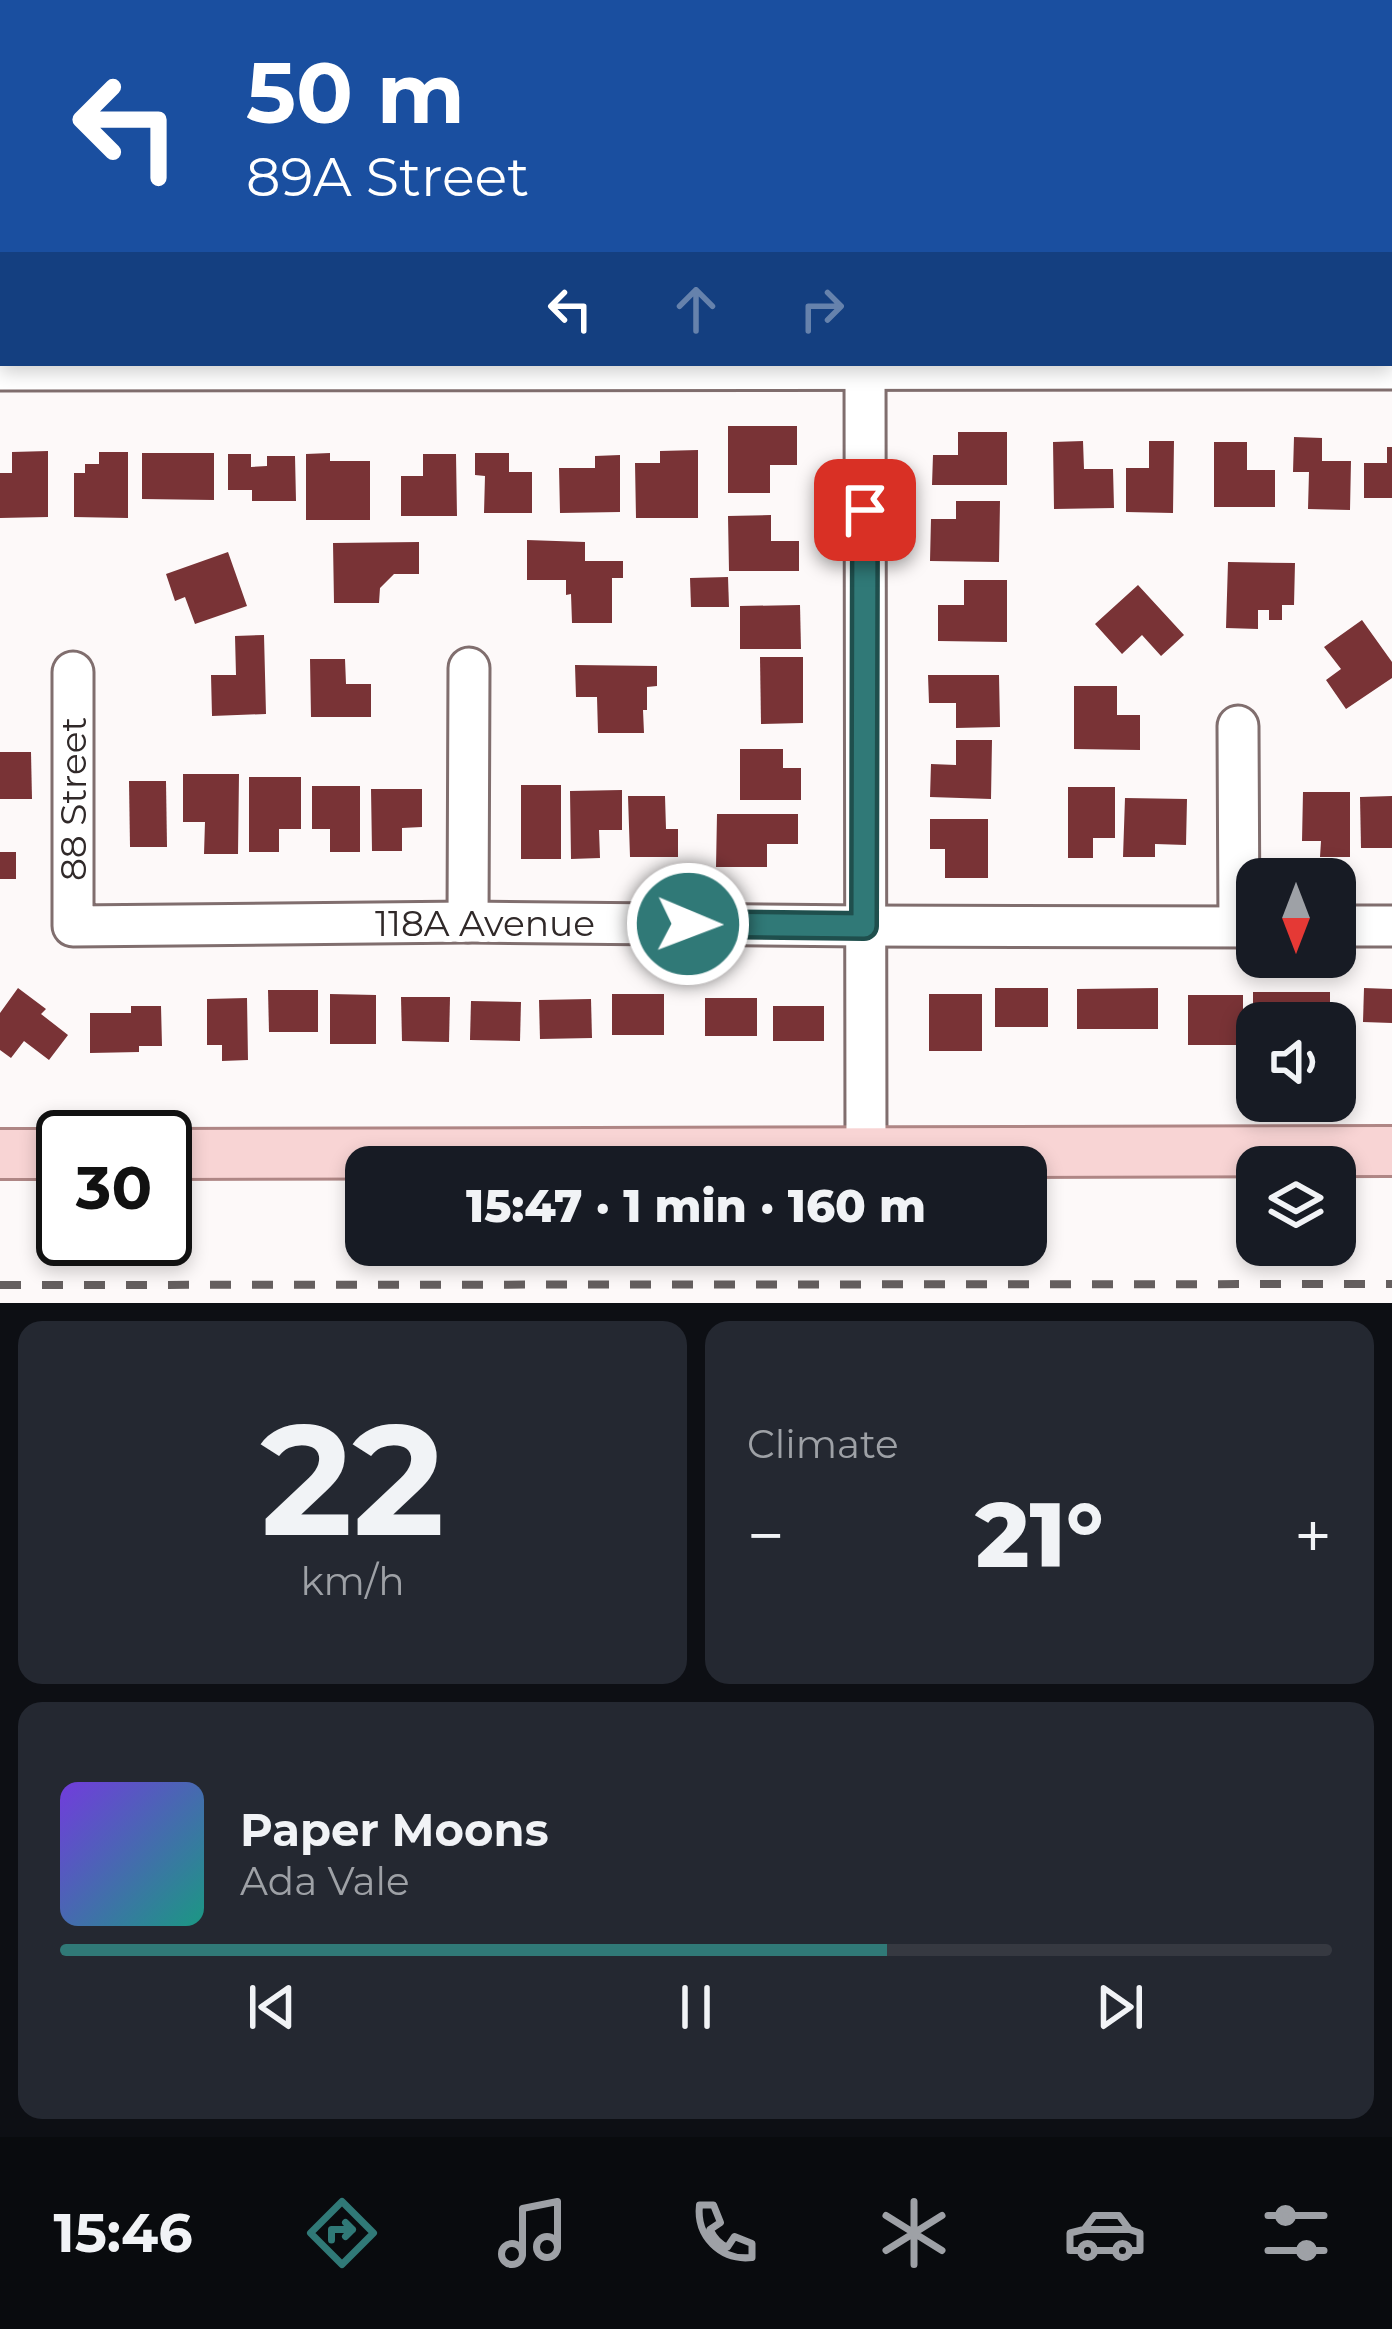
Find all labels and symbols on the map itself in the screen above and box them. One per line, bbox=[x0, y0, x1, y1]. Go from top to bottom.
pin bbox=[814, 459, 916, 561]
street label: 88 Street bbox=[51, 717, 95, 881]
north arrow bbox=[1236, 858, 1356, 978]
position arrow bbox=[625, 861, 751, 987]
street label: 118A Avenue bbox=[375, 901, 595, 945]
speed limit sign: 30 bbox=[36, 1110, 192, 1266]

